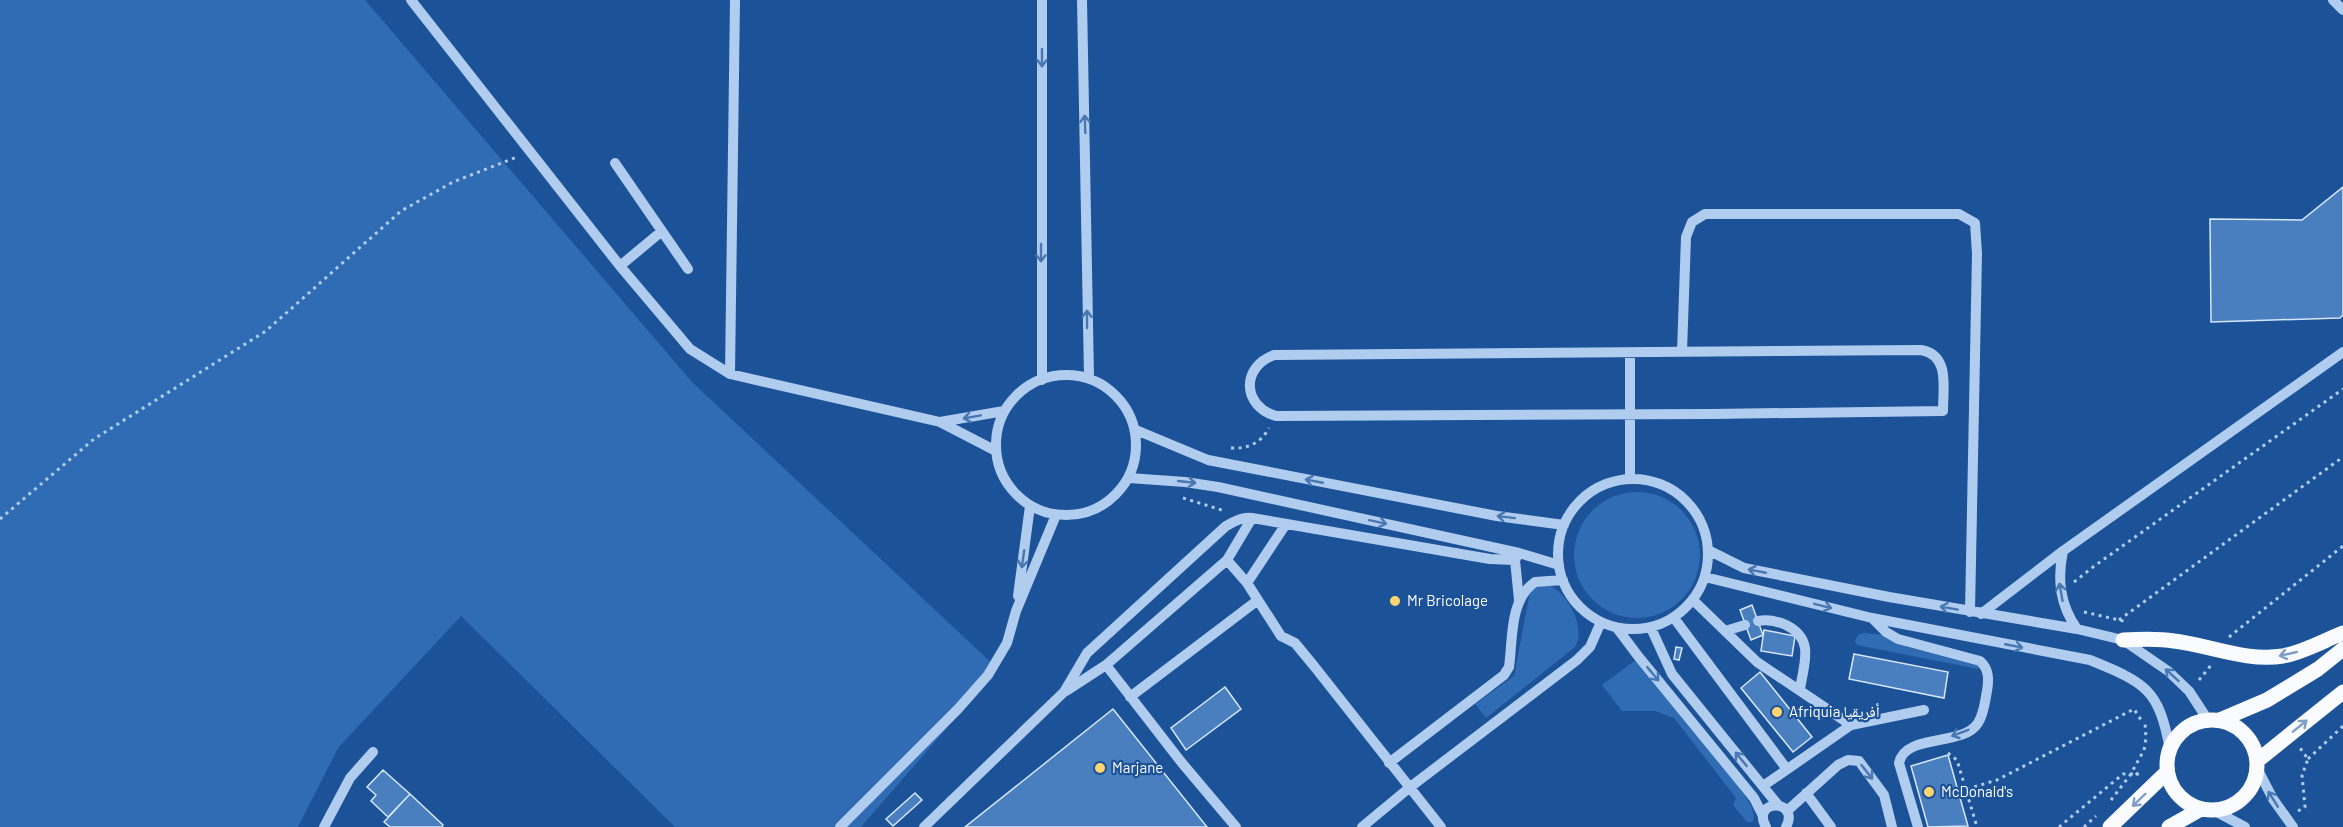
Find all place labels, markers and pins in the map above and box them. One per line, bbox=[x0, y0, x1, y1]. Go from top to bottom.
place label: Mr Bricolage bbox=[1407, 591, 1488, 609]
marker: Mr Bricolage bbox=[1388, 594, 1402, 608]
place label: Afriquia أفريقيا bbox=[1789, 702, 1880, 721]
marker: Afriquia أفريقيا bbox=[1770, 705, 1784, 719]
place label: Marjane bbox=[1112, 758, 1163, 776]
marker: Marjane bbox=[1093, 761, 1107, 775]
place label: McDonald's bbox=[1941, 782, 2013, 800]
marker: McDonald's bbox=[1922, 785, 1936, 799]

